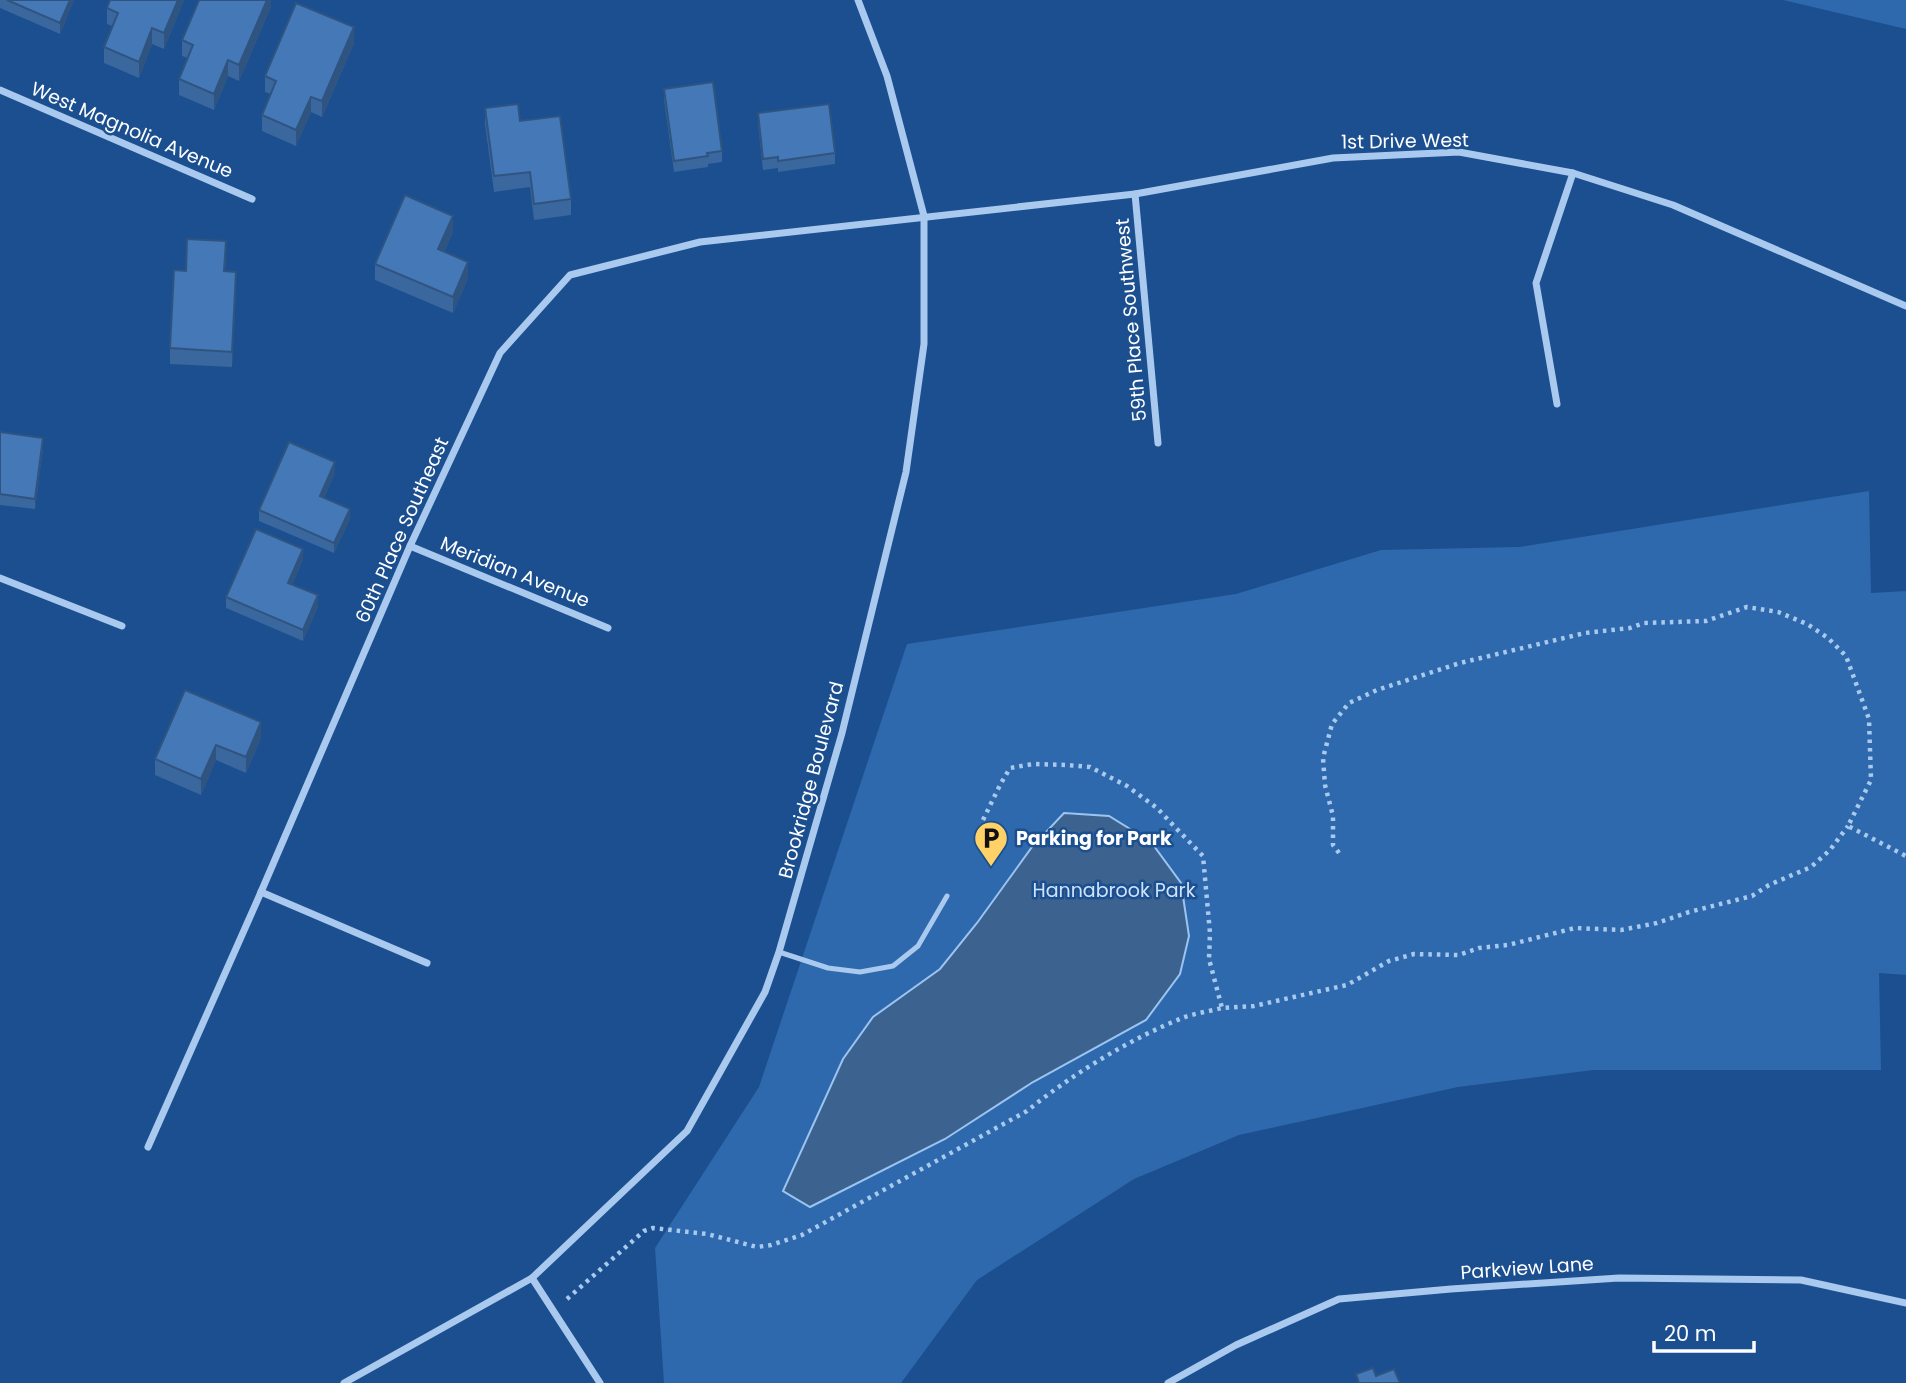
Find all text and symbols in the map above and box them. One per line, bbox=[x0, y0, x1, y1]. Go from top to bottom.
street label: West Magnolia Avenue bbox=[27, 75, 237, 185]
street label: 1st Drive West bbox=[1341, 126, 1469, 156]
street label: 59th Place Southwest bbox=[1109, 217, 1153, 423]
street label: 60th Place Southeast bbox=[349, 433, 455, 627]
street label: Meridian Avenue bbox=[436, 530, 594, 614]
street label: Brookridge Boulevard bbox=[772, 678, 850, 882]
parking icon: Parking for Park bbox=[972, 819, 1010, 868]
place label: Parking for Park bbox=[1016, 825, 1172, 852]
park label: Hannabrook Park bbox=[1033, 877, 1196, 904]
street label: Parkview Lane bbox=[1459, 1250, 1595, 1286]
scale bar bbox=[1654, 1310, 1754, 1354]
text: 20 m bbox=[1664, 1319, 1717, 1348]

